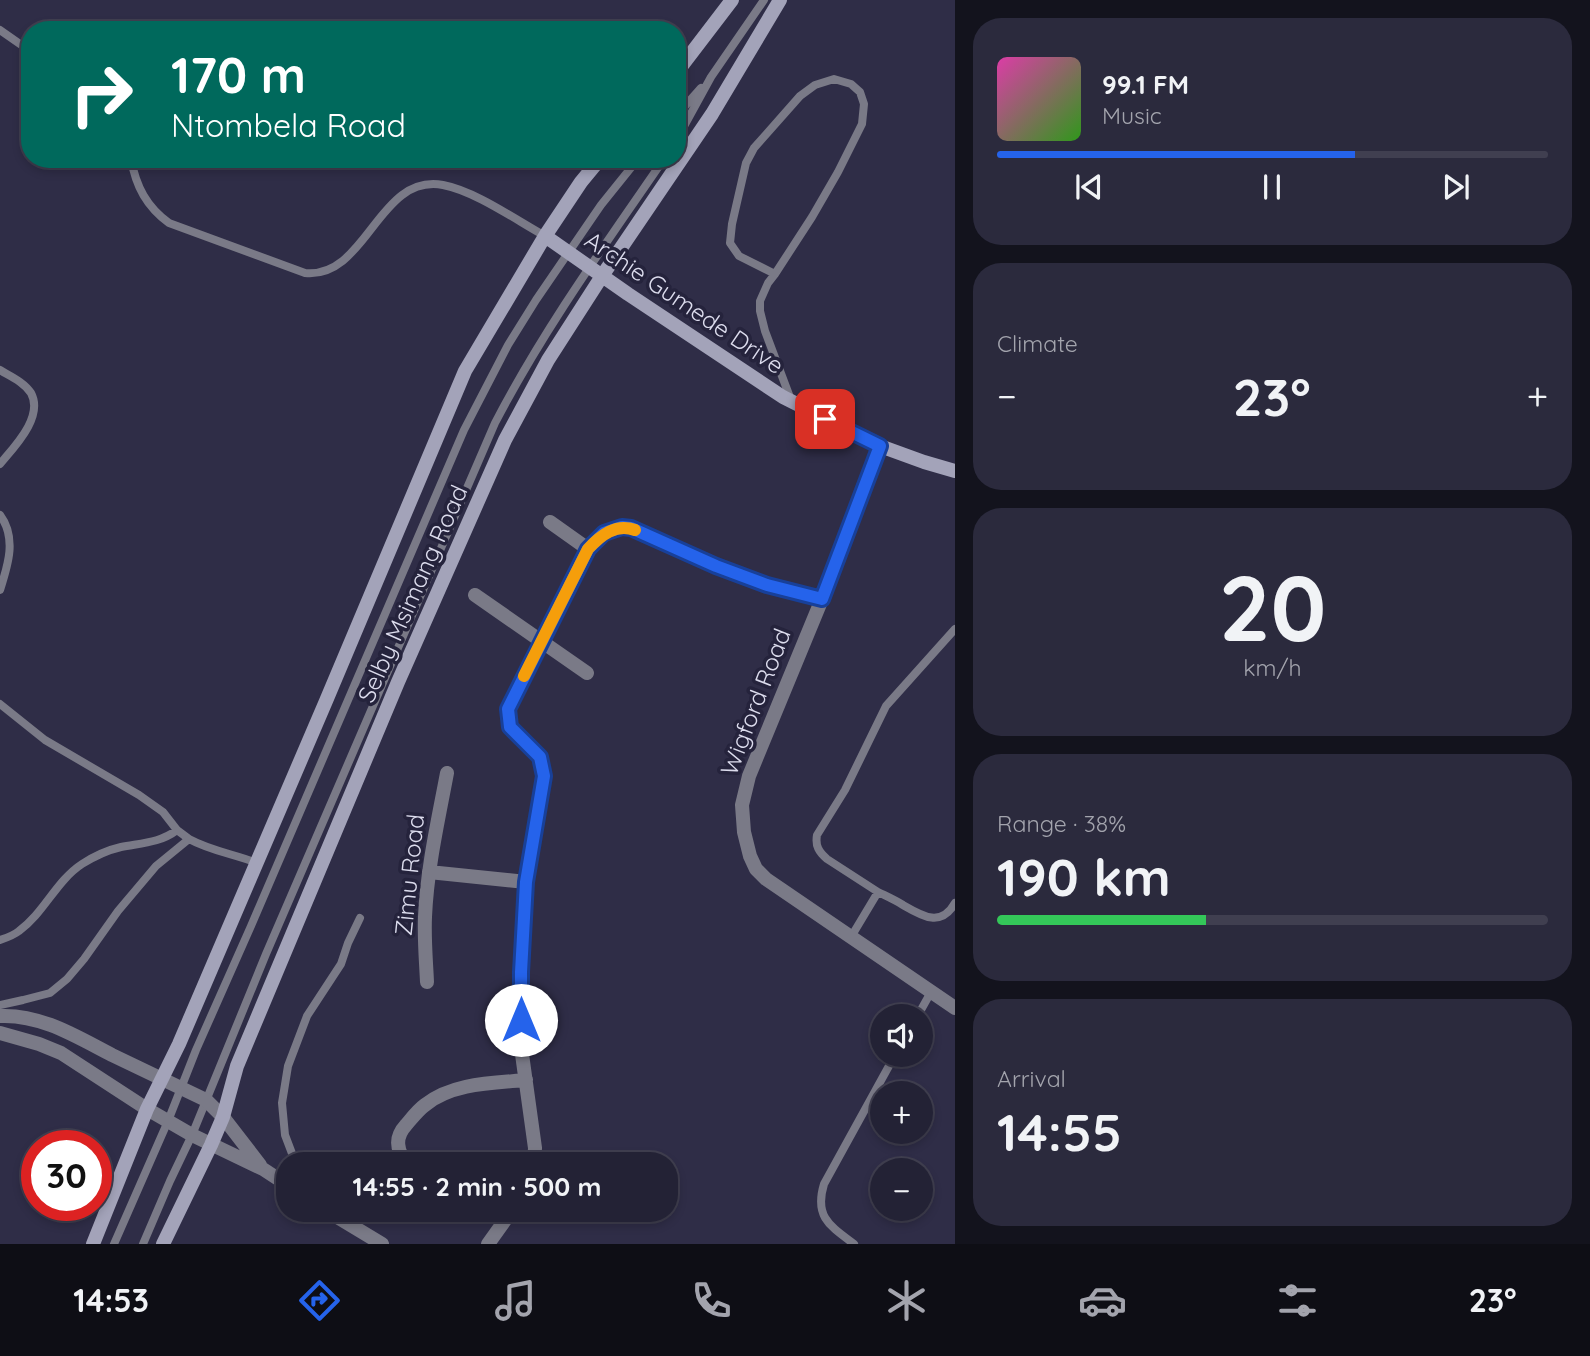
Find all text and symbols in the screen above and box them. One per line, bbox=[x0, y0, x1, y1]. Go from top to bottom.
text: 170 m bbox=[171, 44, 306, 105]
icon: right bbox=[56, 49, 147, 140]
text: 99.1 FM bbox=[1102, 68, 1189, 101]
text: Music bbox=[1102, 101, 1162, 130]
text: Ntombela Road bbox=[171, 105, 406, 145]
icon: previous bbox=[1070, 168, 1108, 206]
icon: pause bbox=[1253, 168, 1291, 206]
icon: next bbox=[1437, 168, 1475, 206]
street label: Archie Gumede Drive bbox=[579, 224, 790, 380]
text: Climate bbox=[997, 329, 1078, 358]
text: 23° bbox=[1233, 364, 1311, 429]
text: − bbox=[997, 372, 1017, 420]
text: + bbox=[1527, 372, 1548, 420]
pin bbox=[795, 389, 855, 449]
icon: arrive bbox=[806, 400, 844, 438]
street label: Selby Msimang Road bbox=[351, 480, 474, 707]
text: 20 bbox=[1219, 550, 1326, 664]
street label: Wigford Road bbox=[713, 624, 797, 779]
text: km/h bbox=[1243, 653, 1302, 682]
text: Range · 38% bbox=[997, 809, 1126, 838]
street label: Zimu Road bbox=[388, 813, 430, 937]
text: 190 km bbox=[997, 844, 1171, 909]
position arrow bbox=[484, 983, 558, 1057]
map controls bbox=[870, 1004, 933, 1221]
button: sound bbox=[870, 1004, 933, 1067]
text: Arrival bbox=[997, 1064, 1066, 1093]
button: + bbox=[870, 1081, 933, 1144]
text: 14:55 bbox=[997, 1099, 1122, 1164]
speed limit sign: 30 bbox=[21, 1130, 112, 1221]
button: − bbox=[870, 1158, 933, 1221]
text: 14:55 · 2 min · 500 m bbox=[353, 1170, 601, 1203]
icon: directions bbox=[295, 1276, 344, 1325]
icon: music bbox=[491, 1276, 540, 1325]
icon: phone bbox=[687, 1276, 736, 1325]
icon: climate bbox=[882, 1276, 931, 1325]
icon: car bbox=[1078, 1276, 1127, 1325]
icon: filters bbox=[1273, 1276, 1322, 1325]
text: 14:53 bbox=[73, 1280, 149, 1320]
text: 23° bbox=[1469, 1280, 1517, 1320]

